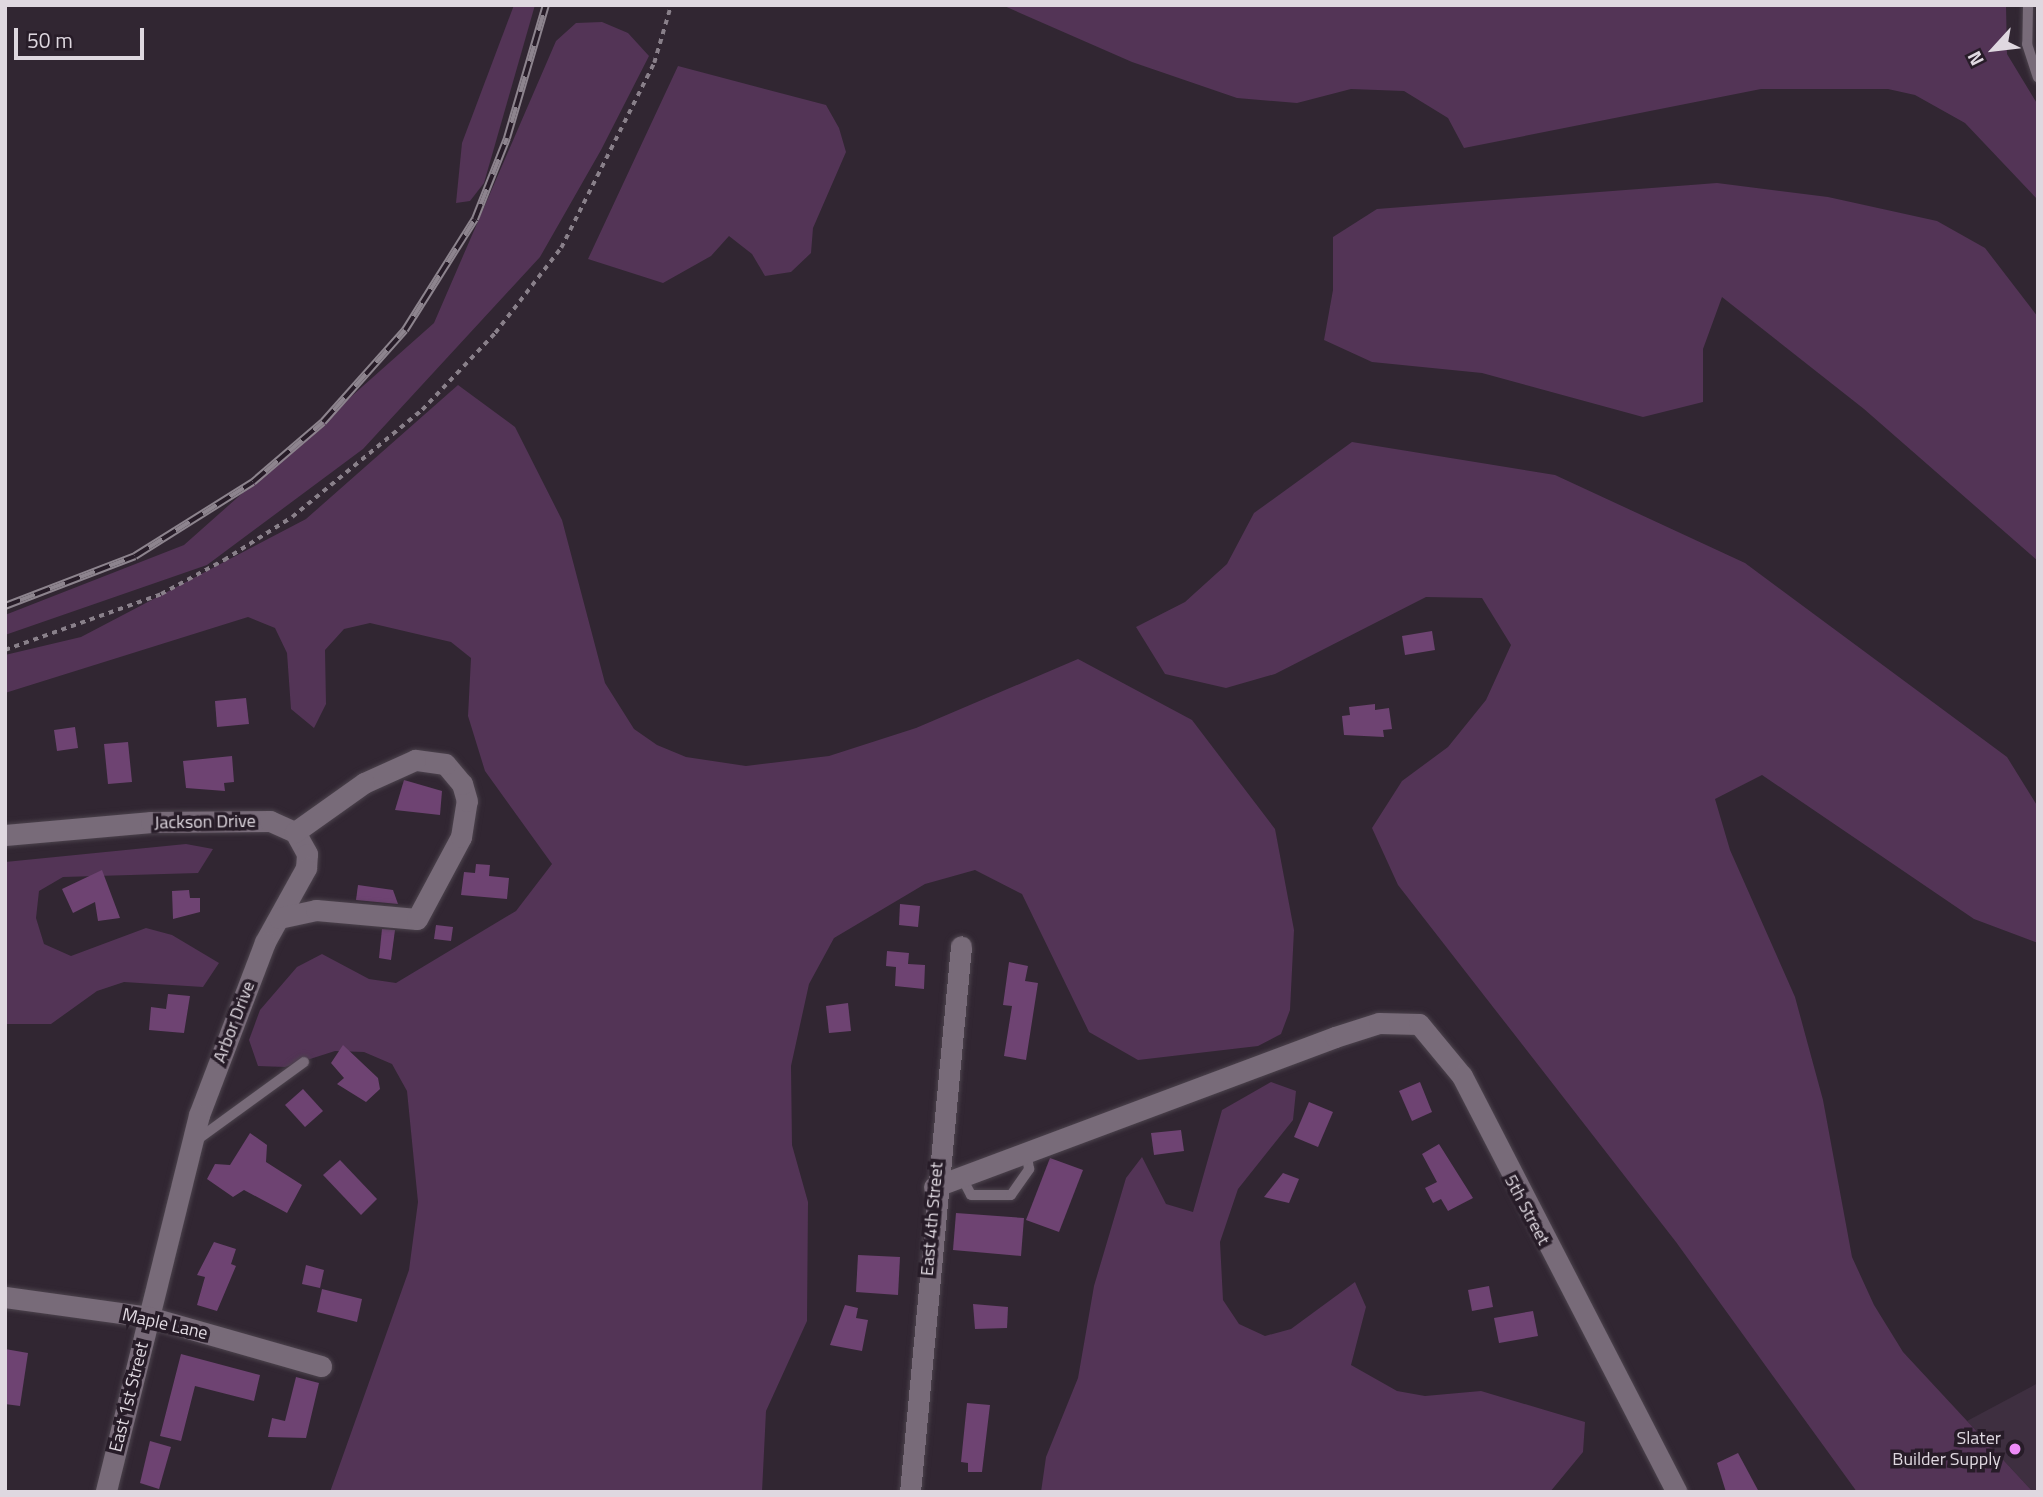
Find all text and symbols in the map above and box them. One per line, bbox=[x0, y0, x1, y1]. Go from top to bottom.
scale bar bbox=[18, 14, 147, 58]
north arrow bbox=[1959, 14, 2029, 84]
text: 50 m bbox=[27, 24, 73, 56]
text: N bbox=[1959, 46, 1991, 71]
street label: Jackson Drive bbox=[154, 810, 256, 834]
street label: Arbor Drive bbox=[209, 978, 259, 1066]
street label: East 4th Street bbox=[916, 1161, 948, 1277]
street label: 5th Street bbox=[1500, 1171, 1554, 1249]
street label: Maple Lane bbox=[120, 1304, 210, 1344]
street label: East 1st Street bbox=[105, 1340, 153, 1454]
place label: Slater Builder Supply bbox=[1892, 1428, 2001, 1470]
marker: Slater Builder Supply bbox=[2007, 1441, 2023, 1457]

